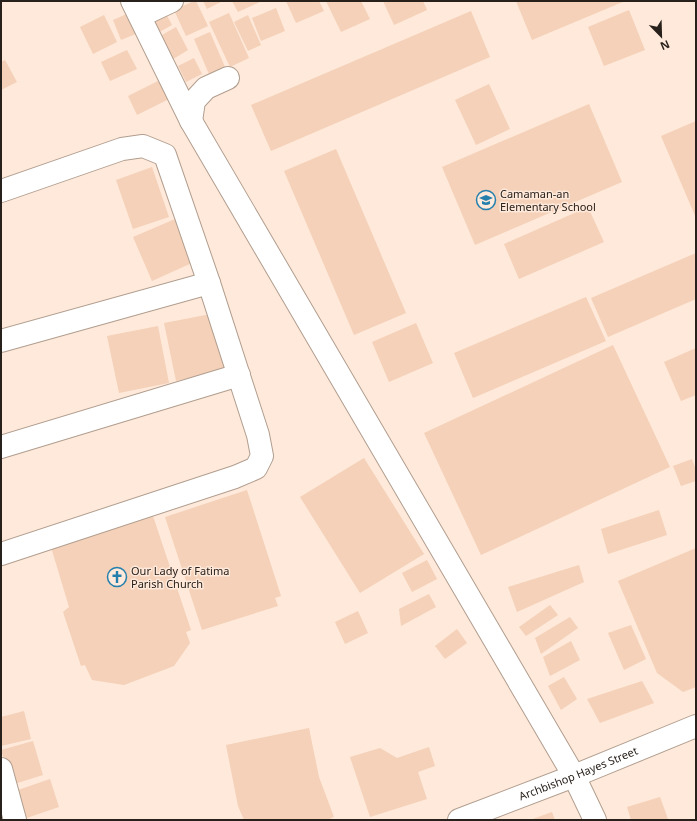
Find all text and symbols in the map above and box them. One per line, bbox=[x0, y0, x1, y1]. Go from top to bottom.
north arrow bbox=[641, 16, 681, 56]
text: N bbox=[658, 37, 672, 54]
place label: Camaman-an Elementary School bbox=[500, 186, 596, 214]
school or university icon: Camaman-an Elementary School bbox=[475, 189, 497, 211]
place label: Our Lady of Fatima Parish Church bbox=[131, 563, 229, 591]
church icon: Our Lady of Fatima Parish Church bbox=[106, 566, 128, 588]
street label: Archbishop Hayes Street bbox=[517, 743, 640, 803]

